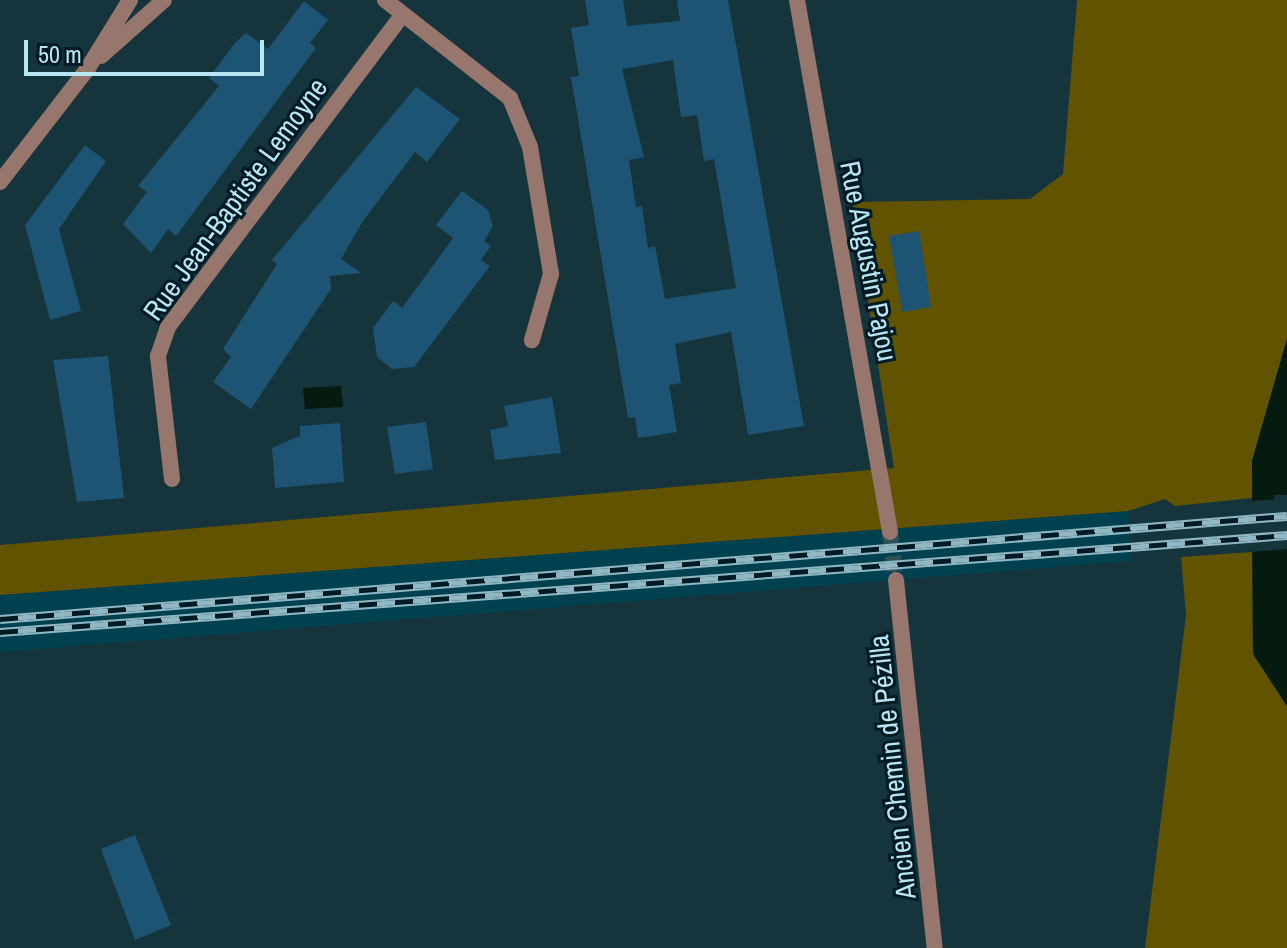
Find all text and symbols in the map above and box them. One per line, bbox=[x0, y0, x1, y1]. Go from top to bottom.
scale bar bbox=[28, 24, 268, 74]
text: 50 m bbox=[38, 38, 82, 70]
street label: Rue Jean-Baptiste Lemoyne bbox=[136, 71, 334, 327]
street label: Rue Augustin Pajou bbox=[833, 158, 905, 364]
street label: Ancien Chemin de Pézilla bbox=[861, 633, 923, 901]

